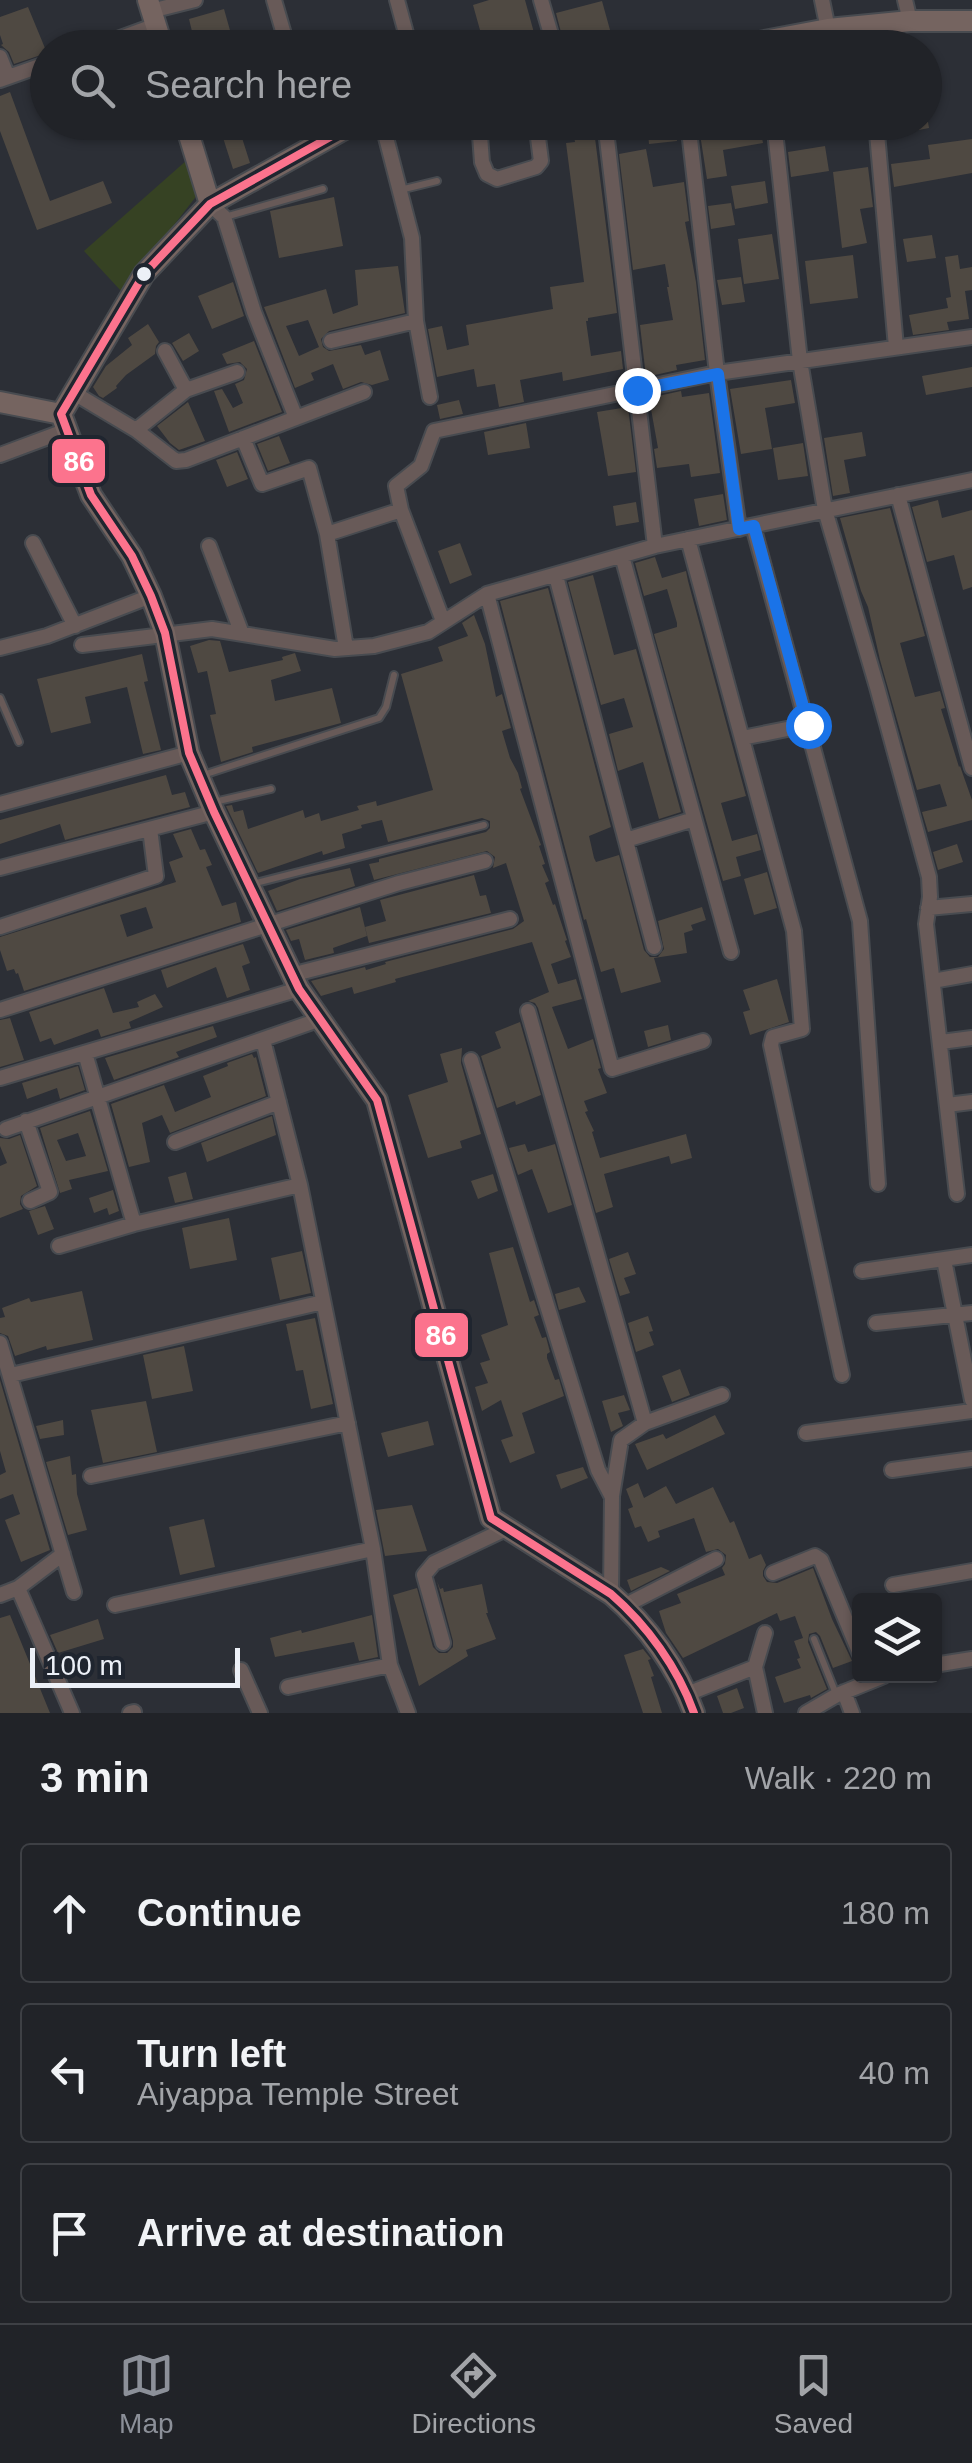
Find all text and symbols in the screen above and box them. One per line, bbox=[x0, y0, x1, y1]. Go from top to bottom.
search box bbox=[30, 30, 942, 140]
icon: search bbox=[65, 58, 120, 113]
text: Search here bbox=[145, 64, 352, 106]
unlabelled marker bbox=[134, 264, 154, 284]
route end bbox=[615, 368, 661, 414]
line badge: 86 bbox=[50, 437, 107, 485]
text: 86 bbox=[63, 446, 95, 477]
route start bbox=[786, 703, 832, 749]
line badge: 86 bbox=[413, 1311, 470, 1359]
text: 86 bbox=[425, 1320, 457, 1351]
map controls bbox=[852, 1593, 942, 1683]
button: layers bbox=[852, 1593, 942, 1683]
scale bar bbox=[30, 1643, 240, 1688]
text: 100 m bbox=[45, 1650, 123, 1681]
text: 3 min bbox=[40, 1754, 150, 1801]
text: Walk · 220 m bbox=[745, 1760, 932, 1796]
icon: ahead bbox=[42, 1886, 97, 1941]
text: Continue bbox=[137, 1892, 302, 1934]
text: 180 m bbox=[841, 1895, 930, 1931]
text: Turn left bbox=[137, 2033, 286, 2075]
icon: left bbox=[42, 2046, 97, 2101]
text: 40 m bbox=[859, 2055, 930, 2091]
text: Aiyappa Temple Street bbox=[137, 2076, 458, 2112]
icon: arrive bbox=[42, 2206, 97, 2261]
text: Arrive at destination bbox=[137, 2212, 504, 2254]
tab: Map bbox=[119, 2348, 174, 2440]
tab: Directions bbox=[412, 2348, 536, 2440]
tab: Saved bbox=[774, 2348, 853, 2440]

